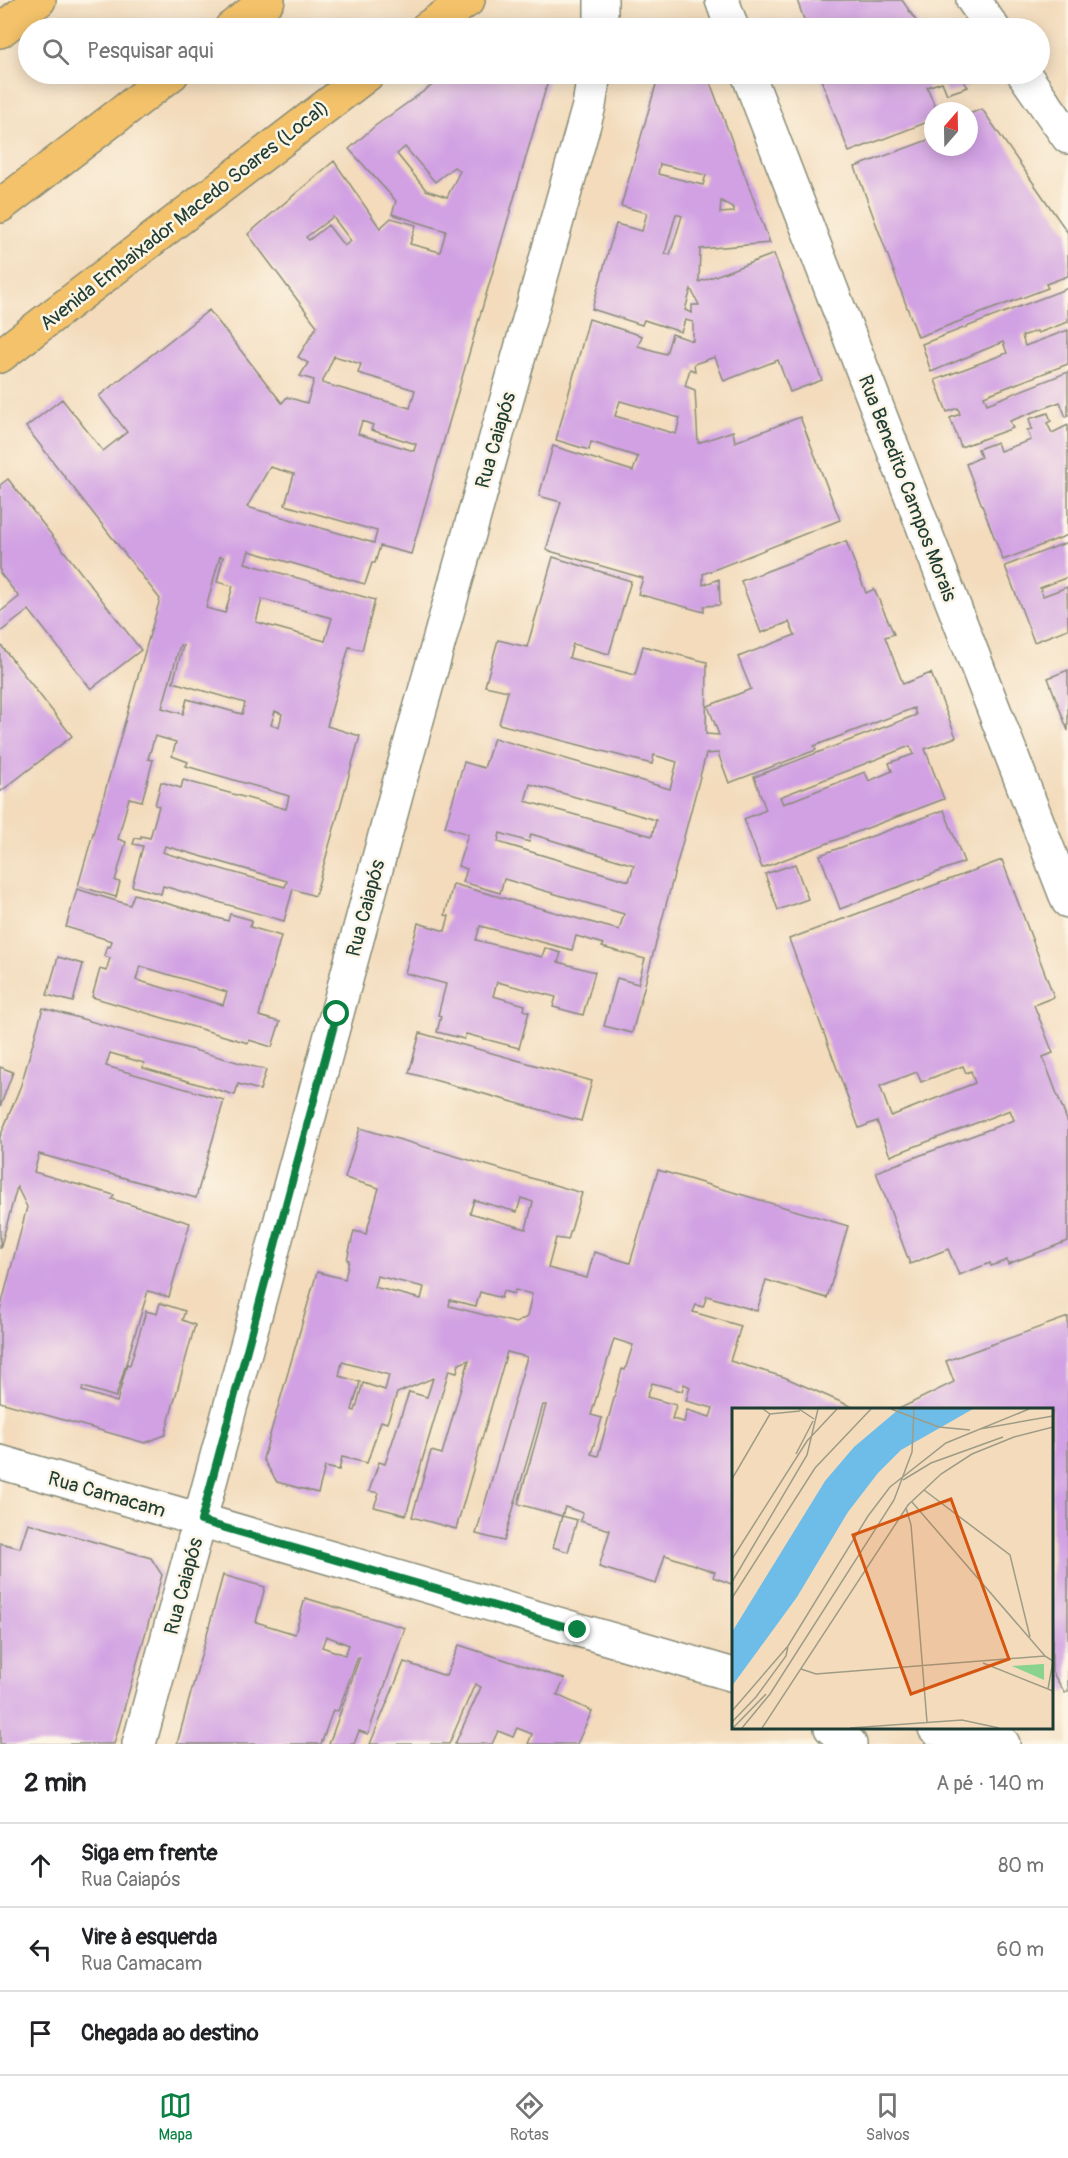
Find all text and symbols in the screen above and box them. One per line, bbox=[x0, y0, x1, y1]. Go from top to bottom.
search box bbox=[18, 18, 1050, 84]
icon: search bbox=[39, 35, 72, 68]
text: Pesquisar aqui bbox=[87, 37, 213, 65]
street label: Avenida Embaixador Macedo Soares (Local) bbox=[35, 95, 334, 336]
north arrow bbox=[924, 102, 978, 156]
street label: Rua Benedito Campos Morais bbox=[853, 371, 962, 605]
street label: Rua Caiapós bbox=[470, 389, 521, 491]
street label: Rua Caiapós bbox=[341, 857, 390, 959]
route start bbox=[323, 1000, 349, 1026]
inset map bbox=[732, 1408, 1053, 1729]
street label: Rua Camacam bbox=[45, 1466, 169, 1523]
street label: Rua Caiapós bbox=[159, 1535, 208, 1637]
route end bbox=[564, 1616, 590, 1642]
text: 2 min bbox=[24, 1767, 86, 1799]
text: A pé · 140 m bbox=[936, 1771, 1044, 1796]
text: Siga em frente bbox=[81, 1839, 217, 1867]
icon: ahead bbox=[24, 1849, 57, 1882]
text: 80 m bbox=[998, 1853, 1044, 1878]
text: Rua Caiapós bbox=[81, 1867, 180, 1892]
text: Vire à esquerda bbox=[81, 1923, 217, 1951]
icon: left bbox=[24, 1933, 57, 1966]
text: 60 m bbox=[997, 1937, 1044, 1962]
text: Rua Camacam bbox=[81, 1951, 202, 1976]
icon: arrive bbox=[24, 2017, 57, 2050]
text: Chegada ao destino bbox=[81, 2019, 259, 2047]
tab: Mapa bbox=[159, 2089, 193, 2145]
tab: Rotas bbox=[510, 2089, 549, 2145]
tab: Salvos bbox=[866, 2089, 909, 2145]

